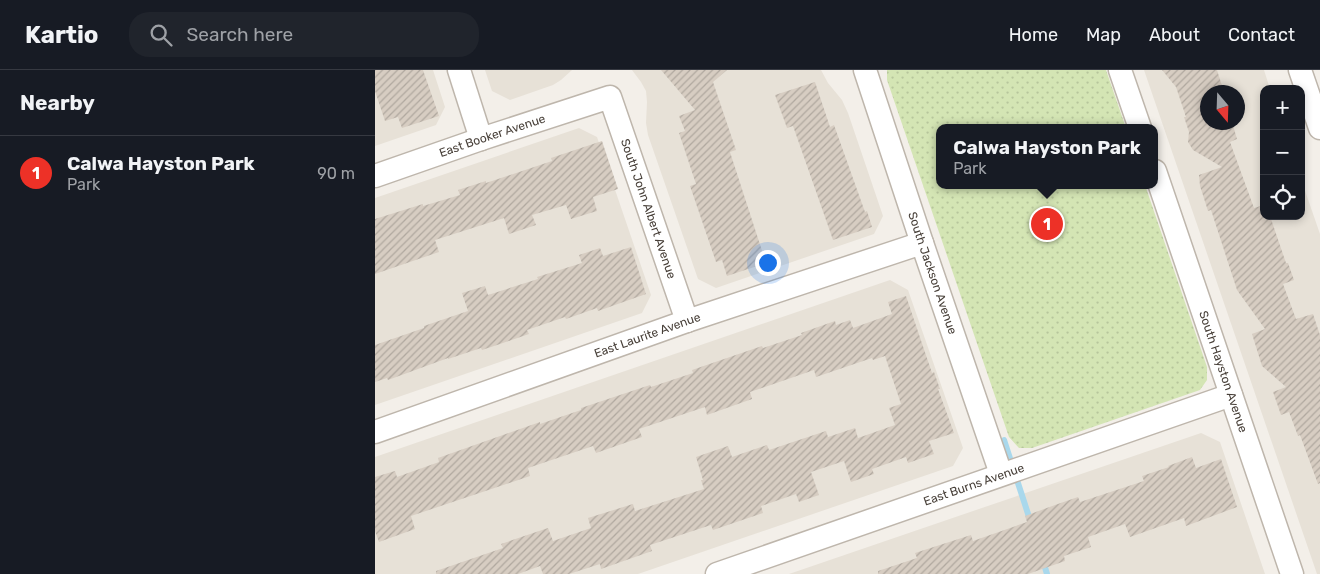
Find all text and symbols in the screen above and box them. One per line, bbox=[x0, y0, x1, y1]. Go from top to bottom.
search box bbox=[129, 12, 479, 57]
text: Kartio bbox=[25, 21, 99, 49]
icon: search bbox=[147, 21, 175, 49]
text: Search here bbox=[187, 23, 293, 46]
text: Home bbox=[1009, 24, 1058, 46]
text: Map bbox=[1086, 24, 1121, 46]
text: About bbox=[1149, 24, 1200, 46]
text: Contact bbox=[1228, 24, 1295, 46]
north arrow bbox=[1200, 85, 1245, 130]
map controls bbox=[1260, 85, 1305, 220]
button: + bbox=[1260, 85, 1305, 130]
text: Nearby bbox=[20, 90, 95, 115]
street label: East Booker Avenue bbox=[437, 111, 547, 160]
popup bbox=[936, 124, 1158, 189]
button: − bbox=[1260, 130, 1305, 175]
text: Calwa Hayston Park bbox=[953, 136, 1141, 159]
street label: South John Albert Avenue bbox=[618, 137, 679, 281]
text: Calwa Hayston Park bbox=[67, 152, 255, 175]
text: Park bbox=[953, 159, 986, 178]
text: 1 bbox=[32, 164, 40, 183]
text: 90 m bbox=[317, 164, 355, 183]
text: Park bbox=[67, 175, 100, 194]
button: locate bbox=[1260, 175, 1305, 220]
pin: 1 bbox=[1031, 205, 1063, 243]
street label: South Jackson Avenue bbox=[905, 210, 960, 336]
your location bbox=[755, 250, 781, 276]
street label: South Hayston Avenue bbox=[1196, 309, 1251, 435]
street label: East Laurite Avenue bbox=[592, 310, 703, 360]
street label: East Burns Avenue bbox=[922, 460, 1026, 509]

